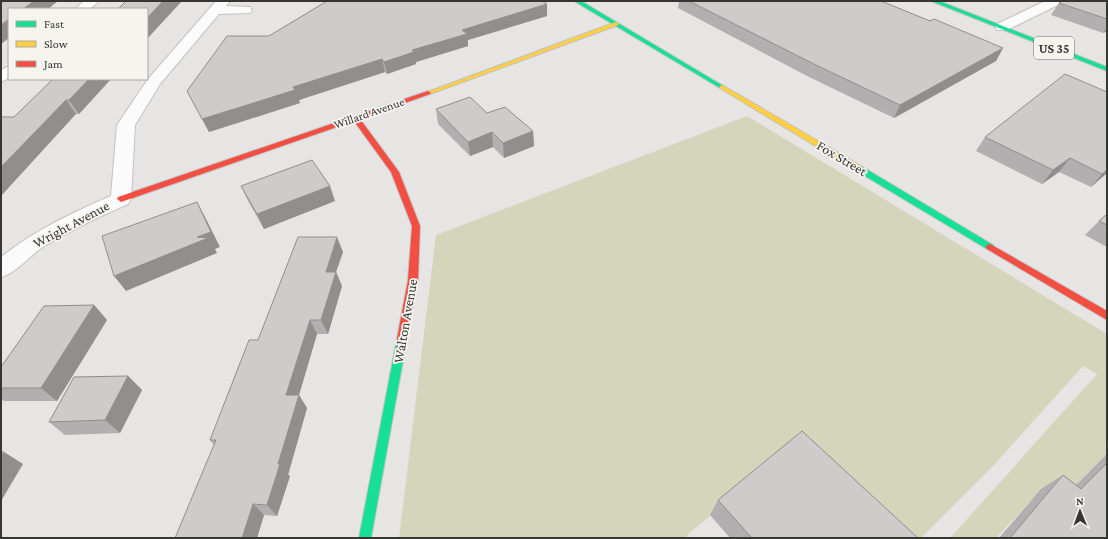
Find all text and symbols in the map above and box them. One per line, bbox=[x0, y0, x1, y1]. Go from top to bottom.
legend bbox=[8, 8, 148, 80]
text: Fast bbox=[44, 17, 65, 31]
text: Slow bbox=[44, 37, 68, 51]
road number: US 35 bbox=[1034, 37, 1074, 59]
text: Jam bbox=[43, 57, 63, 71]
street label: Willard Avenue bbox=[332, 94, 406, 132]
street label: Fox Street bbox=[814, 137, 870, 179]
street label: Wright Avenue bbox=[30, 197, 112, 251]
street label: Walton Avenue bbox=[390, 278, 420, 364]
north arrow bbox=[1060, 491, 1100, 531]
text: N bbox=[1076, 495, 1084, 507]

